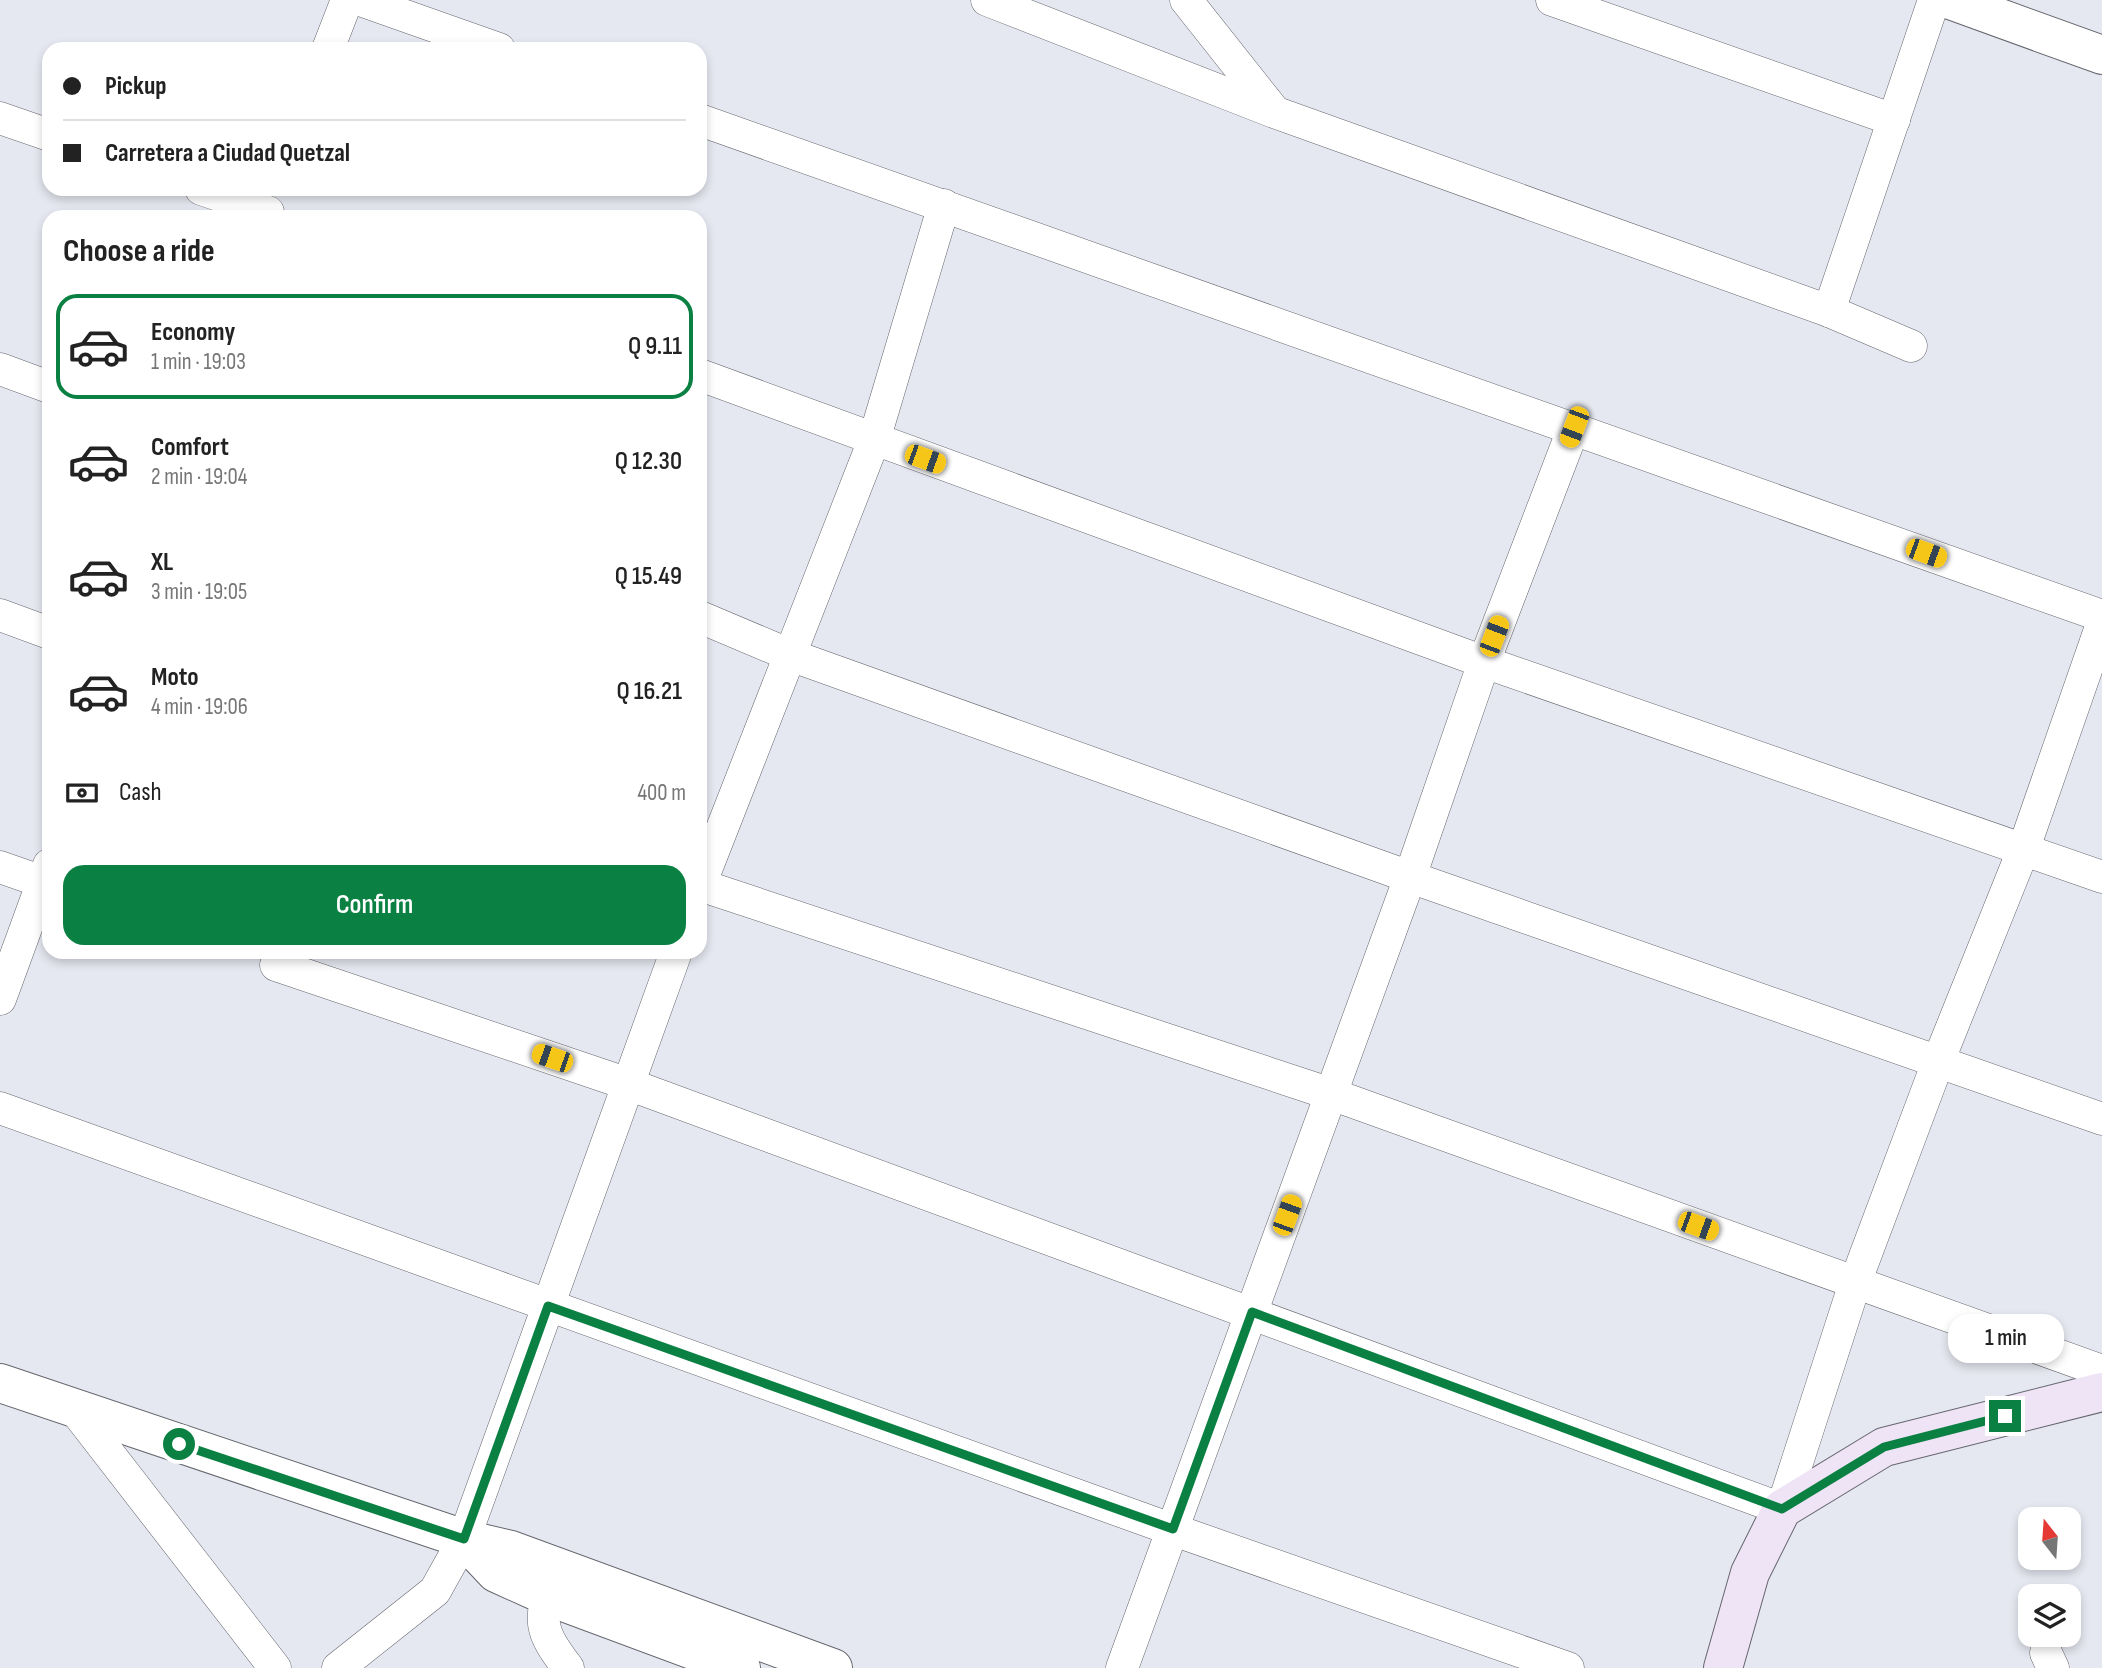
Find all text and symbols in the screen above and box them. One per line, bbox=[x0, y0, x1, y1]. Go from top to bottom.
text: Pickup bbox=[105, 71, 167, 102]
text: Carretera a Ciudad Quetzal bbox=[105, 138, 350, 169]
text: Choose a ride bbox=[63, 232, 215, 271]
icon: car bbox=[67, 315, 130, 378]
text: Economy bbox=[151, 317, 235, 348]
text: Q 9.11 bbox=[628, 331, 682, 362]
text: 1 min · 19:03 bbox=[151, 348, 246, 376]
car bbox=[1557, 404, 1592, 450]
icon: car bbox=[67, 430, 130, 493]
text: Comfort bbox=[151, 432, 229, 463]
car bbox=[902, 442, 949, 476]
text: Q 12.30 bbox=[615, 446, 682, 477]
text: 2 min · 19:04 bbox=[151, 463, 247, 491]
car bbox=[1903, 536, 1950, 570]
icon: car bbox=[67, 545, 130, 608]
text: XL bbox=[151, 547, 173, 578]
text: Q 15.49 bbox=[615, 561, 682, 592]
text: 3 min · 19:05 bbox=[151, 578, 247, 606]
car bbox=[1477, 613, 1512, 659]
icon: car bbox=[67, 660, 130, 723]
text: Moto bbox=[151, 662, 199, 693]
text: Q 16.21 bbox=[617, 676, 682, 707]
text: 4 min · 19:06 bbox=[151, 693, 248, 721]
icon: cash bbox=[63, 774, 101, 812]
text: Cash bbox=[119, 777, 162, 808]
text: 400 m bbox=[637, 779, 686, 807]
button: Confirm bbox=[63, 865, 686, 945]
car bbox=[529, 1041, 576, 1075]
car bbox=[1270, 1192, 1305, 1238]
car bbox=[1675, 1209, 1722, 1243]
callout: 1 min bbox=[1947, 1314, 2063, 1364]
text: 1 min bbox=[1985, 1324, 2027, 1352]
route end bbox=[1989, 1400, 2021, 1432]
route start bbox=[163, 1428, 195, 1460]
north arrow bbox=[2018, 1507, 2081, 1570]
map controls bbox=[2018, 1507, 2081, 1647]
button: layers bbox=[2018, 1584, 2081, 1647]

